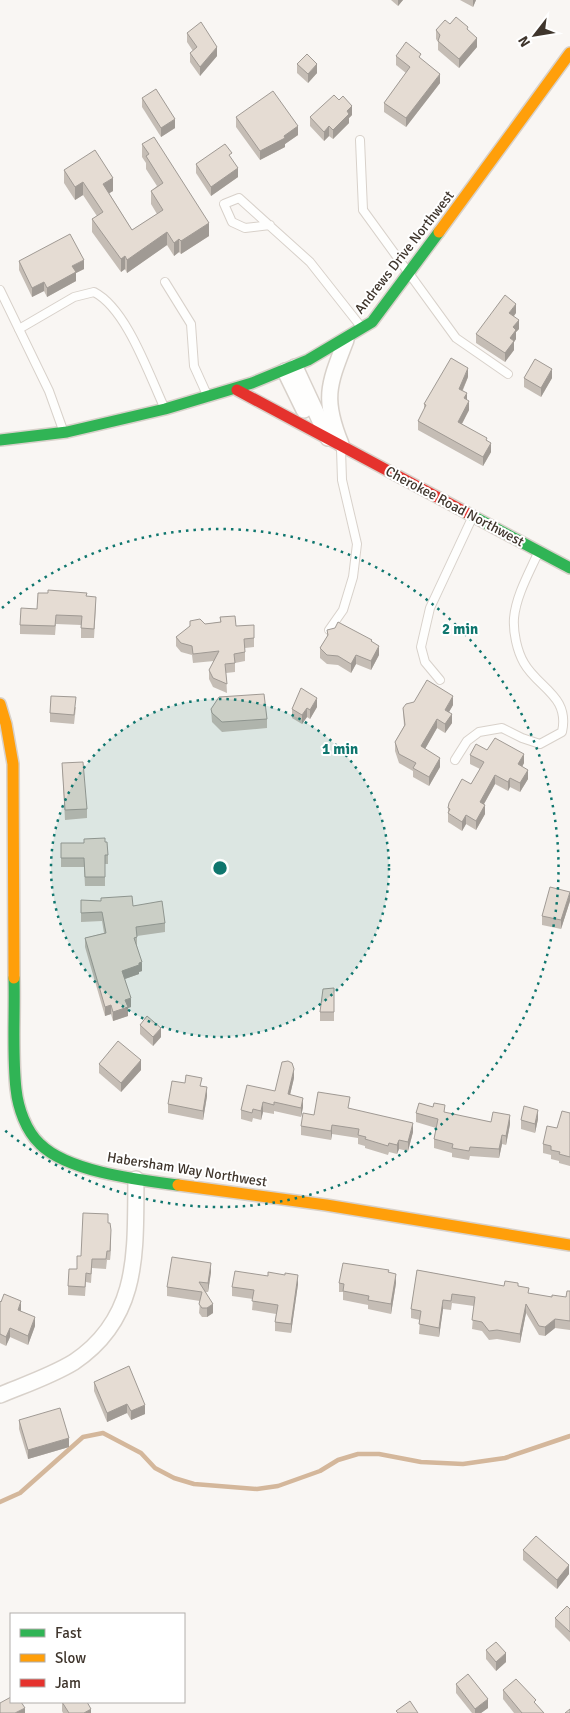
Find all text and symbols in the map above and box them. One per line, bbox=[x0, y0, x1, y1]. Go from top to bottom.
north arrow bbox=[510, 10, 560, 60]
text: N bbox=[514, 33, 534, 50]
street label: Andrews Drive Northwest bbox=[351, 187, 458, 317]
street label: Cherokee Road Northwest bbox=[383, 463, 527, 550]
text: 2 min bbox=[442, 620, 478, 638]
text: 1 min bbox=[322, 740, 358, 758]
centre of rings bbox=[211, 859, 229, 877]
street label: Habersham Way Northwest bbox=[106, 1148, 268, 1191]
legend bbox=[10, 1613, 185, 1703]
text: Fast bbox=[55, 1624, 82, 1642]
text: Slow bbox=[55, 1649, 86, 1667]
text: Jam bbox=[55, 1674, 81, 1692]

